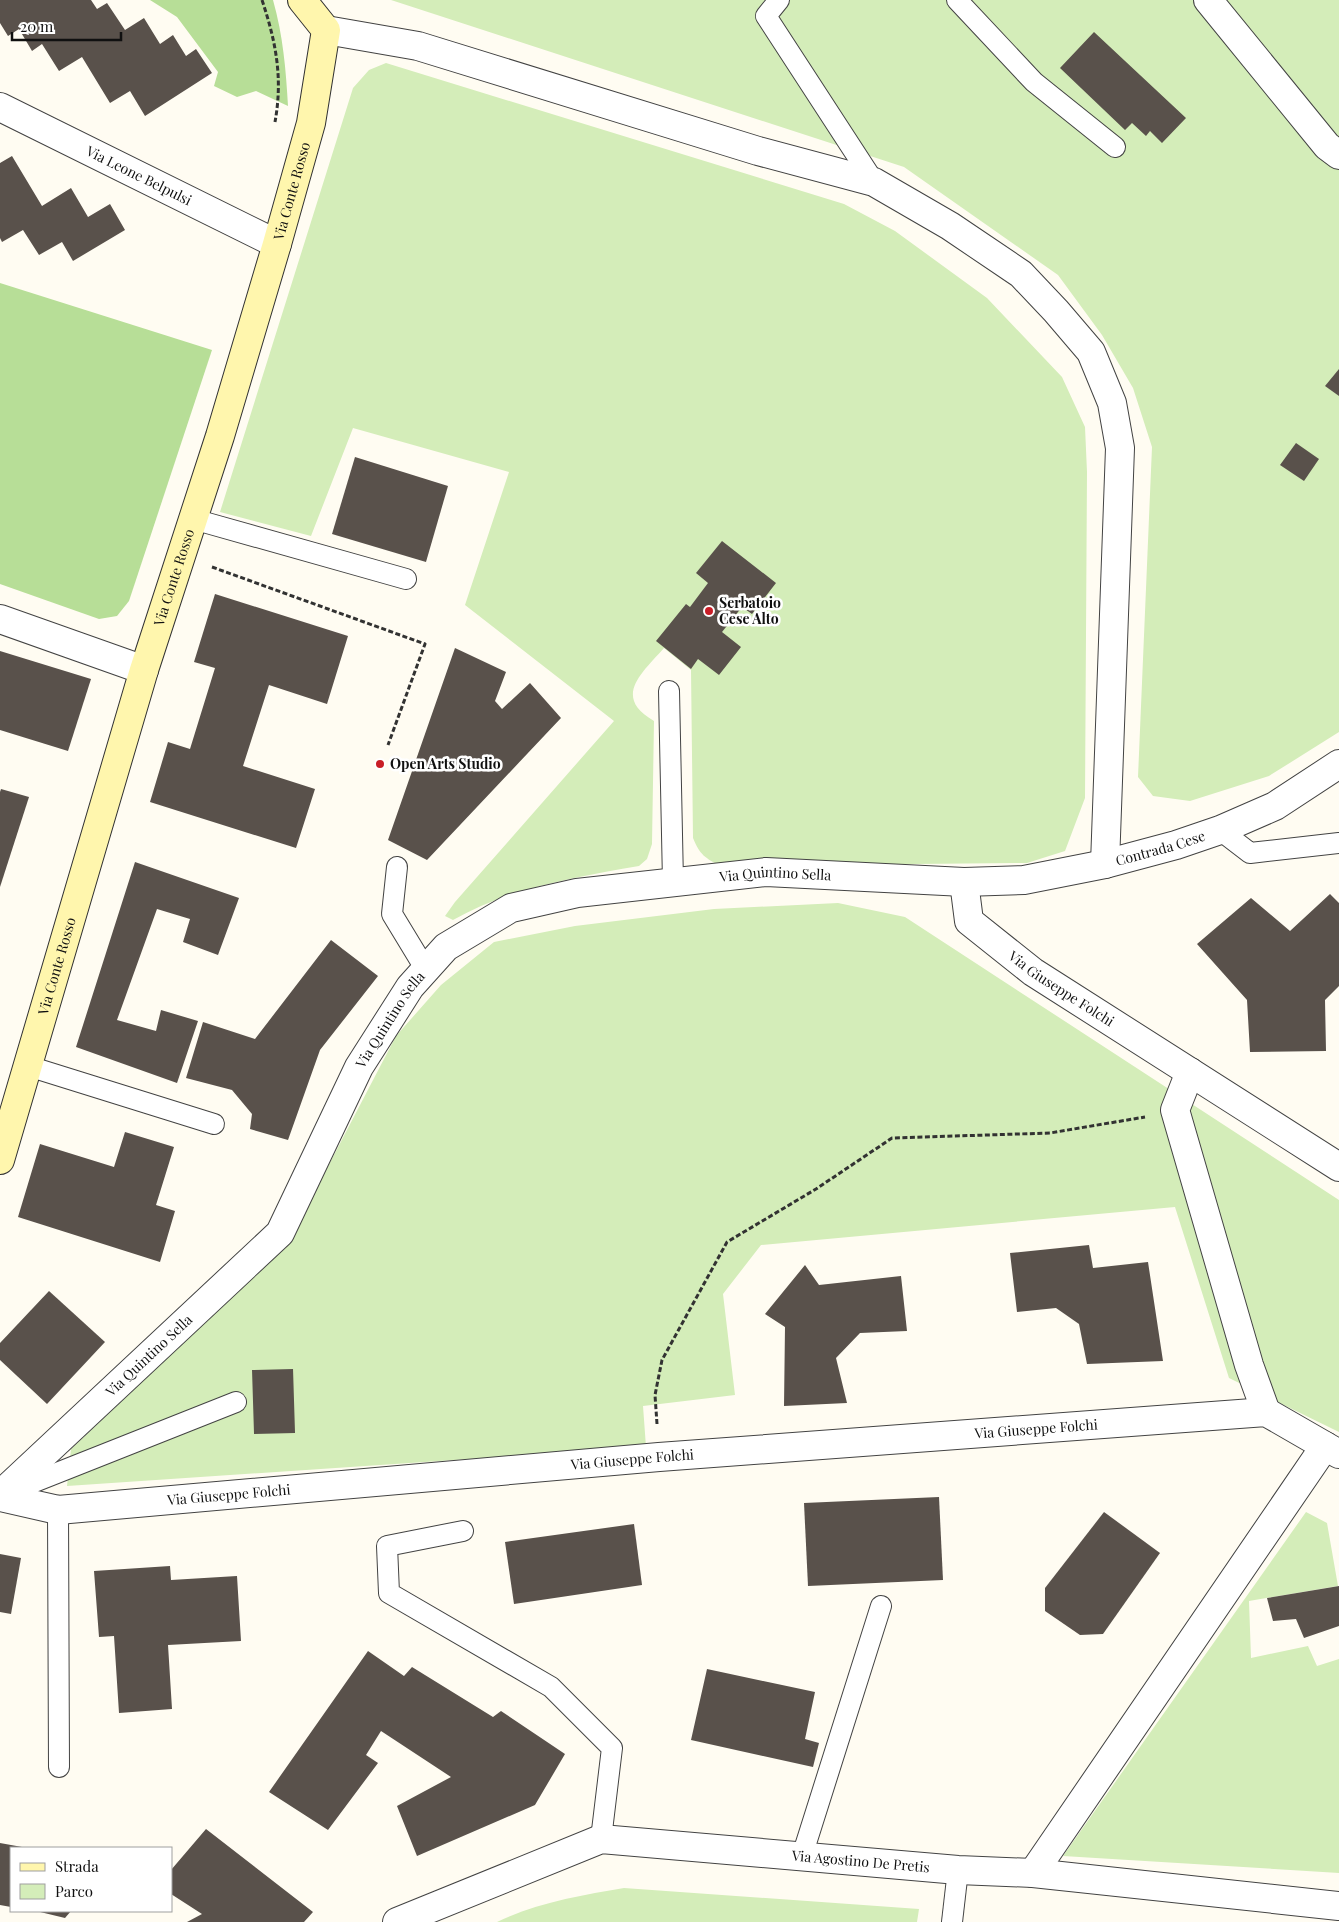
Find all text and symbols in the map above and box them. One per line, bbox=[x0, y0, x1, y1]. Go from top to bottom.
scale bar bbox=[12, 10, 121, 42]
text: 20 m bbox=[20, 16, 54, 36]
street label: Via Conte Rosso bbox=[268, 139, 314, 243]
street label: Via Leone Belpulsi bbox=[82, 141, 195, 209]
street label: Via Conte Rosso bbox=[149, 526, 198, 629]
place label: Serbatoio Cese Alto bbox=[719, 593, 781, 628]
marker: Serbatoio Cese Alto bbox=[703, 605, 715, 617]
place label: Open Arts Studio bbox=[390, 754, 501, 773]
marker: Open Arts Studio bbox=[374, 758, 386, 770]
street label: Contrada Cese bbox=[1113, 826, 1208, 870]
street label: Via Quintino Sella bbox=[717, 862, 832, 886]
street label: Via Conte Rosso bbox=[33, 915, 80, 1018]
street label: Via Giuseppe Folchi bbox=[1004, 946, 1118, 1030]
street label: Via Quintino Sella bbox=[350, 967, 429, 1072]
street label: Via Quintino Sella bbox=[100, 1310, 196, 1401]
street label: Via Giuseppe Folchi bbox=[973, 1415, 1098, 1443]
street label: Via Giuseppe Folchi bbox=[569, 1444, 695, 1474]
street label: Via Giuseppe Folchi bbox=[166, 1480, 291, 1509]
street label: Via Agostino De Pretis bbox=[790, 1846, 931, 1877]
legend bbox=[10, 1847, 172, 1912]
text: Strada bbox=[55, 1856, 99, 1876]
text: Parco bbox=[55, 1881, 93, 1901]

